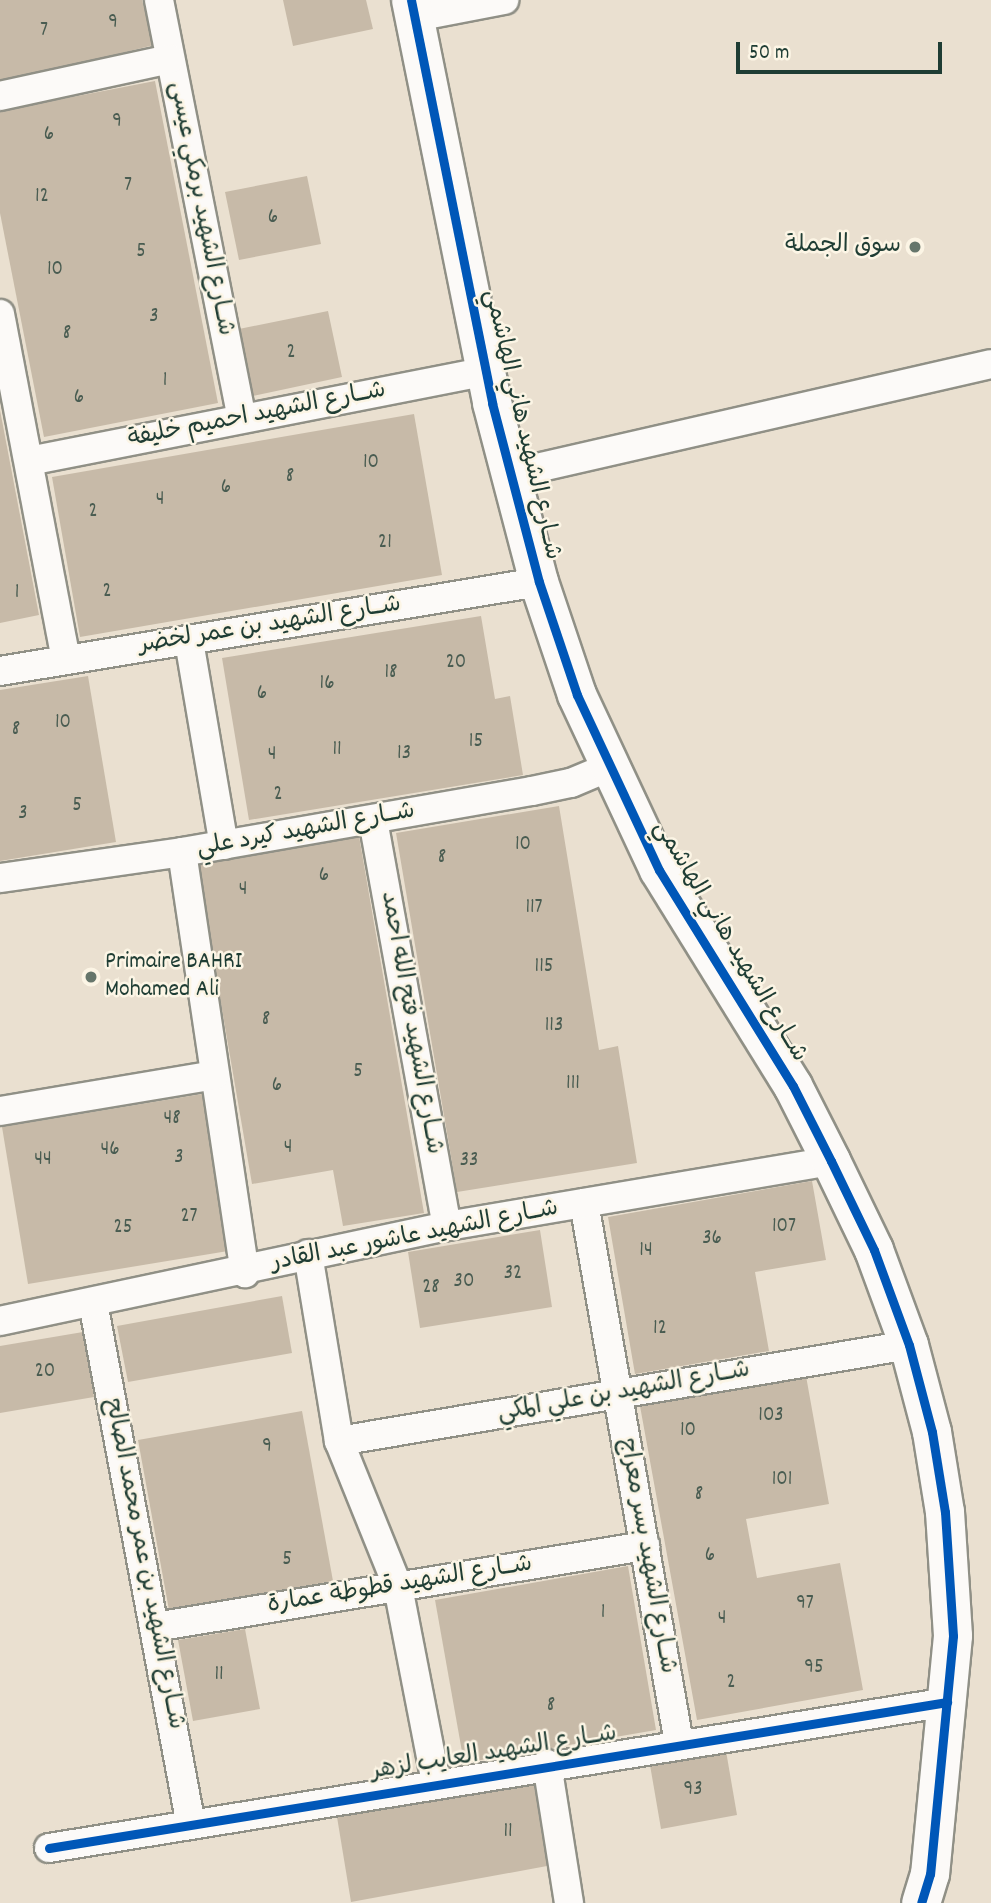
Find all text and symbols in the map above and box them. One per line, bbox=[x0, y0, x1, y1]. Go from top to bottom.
house number: 9 bbox=[108, 10, 118, 36]
house number: 7 bbox=[40, 18, 48, 44]
scale bar bbox=[739, 28, 946, 72]
text: 50 m bbox=[749, 39, 789, 69]
street label: شــارع الشهيد برمكي عيسى bbox=[161, 80, 239, 338]
house number: 9 bbox=[112, 109, 122, 135]
house number: 6 bbox=[44, 122, 54, 148]
house number: 7 bbox=[124, 173, 132, 199]
house number: 12 bbox=[35, 184, 49, 210]
house number: 6 bbox=[268, 205, 278, 231]
place label: سوق الجملة bbox=[785, 233, 901, 261]
house number: 5 bbox=[136, 239, 146, 265]
marker: سوق الجملة bbox=[907, 239, 923, 255]
house number: 10 bbox=[47, 257, 63, 283]
street label: شــارع الشهيد هاني الهاشمي bbox=[476, 287, 566, 563]
house number: 3 bbox=[149, 304, 159, 330]
house number: 8 bbox=[63, 321, 71, 347]
house number: 2 bbox=[286, 340, 296, 366]
house number: 1 bbox=[163, 368, 167, 394]
street label: شــارع الشهيد احميم خليفة bbox=[126, 377, 388, 455]
house number: 6 bbox=[74, 385, 84, 411]
house number: 10 bbox=[363, 450, 379, 476]
house number: 8 bbox=[286, 464, 294, 490]
house number: 6 bbox=[221, 475, 231, 501]
house number: 4 bbox=[156, 487, 164, 513]
house number: 2 bbox=[88, 499, 98, 525]
house number: 21 bbox=[378, 530, 392, 556]
house number: 2 bbox=[102, 579, 112, 605]
house number: 1 bbox=[15, 580, 19, 606]
street label: شــارع الشهيد بن عمر لخضر bbox=[137, 591, 403, 661]
house number: 20 bbox=[446, 650, 466, 676]
house number: 18 bbox=[384, 660, 398, 686]
house number: 16 bbox=[320, 671, 334, 697]
house number: 6 bbox=[257, 681, 267, 707]
house number: 10 bbox=[55, 710, 71, 736]
house number: 8 bbox=[12, 717, 20, 743]
house number: 15 bbox=[469, 729, 483, 755]
house number: 11 bbox=[332, 737, 342, 763]
house number: 13 bbox=[397, 741, 411, 767]
house number: 4 bbox=[268, 742, 276, 768]
house number: 2 bbox=[273, 782, 283, 808]
house number: 5 bbox=[72, 793, 82, 819]
street label: شــارع الشهيد كيرد علي bbox=[195, 798, 417, 864]
house number: 3 bbox=[18, 801, 28, 827]
street label: شــارع الشهيد هاني الهاشمي bbox=[645, 816, 813, 1068]
house number: 10 bbox=[515, 832, 531, 858]
house number: 8 bbox=[438, 845, 446, 871]
house number: 6 bbox=[319, 863, 329, 889]
house number: 4 bbox=[239, 877, 247, 903]
street label: شــارع الشهيد فتح الله احمد bbox=[373, 889, 447, 1157]
house number: 117 bbox=[525, 895, 543, 921]
place label: Primaire BAHRI Mohamed Ali bbox=[105, 949, 242, 1005]
house number: 115 bbox=[535, 954, 553, 980]
marker: Primaire BAHRI Mohamed Ali bbox=[83, 969, 99, 985]
house number: 8 bbox=[262, 1007, 270, 1033]
house number: 113 bbox=[545, 1013, 563, 1039]
house number: 5 bbox=[353, 1059, 363, 1085]
house number: 111 bbox=[566, 1071, 580, 1097]
house number: 6 bbox=[272, 1073, 282, 1099]
house number: 48 bbox=[163, 1106, 181, 1132]
house number: 4 bbox=[284, 1135, 292, 1161]
house number: 46 bbox=[100, 1137, 120, 1163]
house number: 3 bbox=[174, 1145, 184, 1171]
house number: 44 bbox=[34, 1147, 52, 1173]
house number: 33 bbox=[460, 1148, 478, 1174]
street label: شــارع الشهيد عاشور عبد القادر bbox=[269, 1195, 561, 1279]
house number: 27 bbox=[180, 1204, 198, 1230]
house number: 107 bbox=[772, 1214, 796, 1240]
house number: 25 bbox=[114, 1215, 132, 1241]
house number: 36 bbox=[702, 1226, 722, 1252]
house number: 14 bbox=[639, 1238, 653, 1264]
house number: 32 bbox=[504, 1261, 522, 1287]
house number: 30 bbox=[454, 1269, 474, 1295]
house number: 28 bbox=[422, 1275, 440, 1301]
house number: 12 bbox=[653, 1316, 667, 1342]
street label: شــارع الشهيد بن علي المكي bbox=[496, 1357, 752, 1429]
house number: 20 bbox=[35, 1359, 55, 1385]
street label: شــارع الشهيد بن عمر محمد الصالح bbox=[97, 1396, 189, 1732]
house number: 103 bbox=[758, 1403, 784, 1429]
house number: 10 bbox=[680, 1418, 696, 1444]
house number: 9 bbox=[262, 1434, 272, 1460]
street label: شــارع الشهيد بسر معراج bbox=[611, 1436, 681, 1676]
house number: 101 bbox=[772, 1467, 792, 1493]
house number: 8 bbox=[695, 1482, 703, 1508]
house number: 6 bbox=[705, 1543, 715, 1569]
house number: 5 bbox=[282, 1547, 292, 1573]
street label: شــارع الشهيد قطوطة عمارة bbox=[266, 1551, 534, 1621]
house number: 97 bbox=[796, 1591, 814, 1617]
house number: 1 bbox=[601, 1600, 605, 1626]
house number: 4 bbox=[718, 1606, 726, 1632]
house number: 95 bbox=[804, 1655, 824, 1681]
house number: 11 bbox=[214, 1662, 224, 1688]
house number: 2 bbox=[726, 1670, 736, 1696]
house number: 8 bbox=[547, 1693, 555, 1719]
street label: شــارع الشهيد العايب لزهر bbox=[369, 1720, 619, 1788]
house number: 93 bbox=[684, 1777, 702, 1803]
house number: 11 bbox=[503, 1819, 513, 1845]

